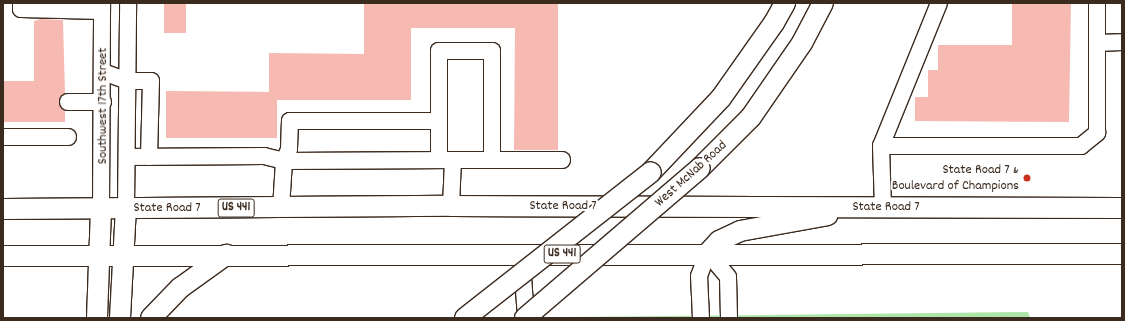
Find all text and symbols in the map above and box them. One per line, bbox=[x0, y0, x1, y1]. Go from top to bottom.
street label: Southwest 17th Street bbox=[95, 48, 111, 164]
street label: West McNab Road bbox=[651, 137, 731, 211]
place label: State Road 7 & Boulevard of Champions bbox=[892, 162, 1019, 194]
marker: State Road 7 & Boulevard of Champions bbox=[1022, 173, 1032, 183]
road number: US 441 bbox=[217, 197, 255, 219]
street label: State Road 7 bbox=[529, 198, 597, 214]
street label: State Road 7 bbox=[852, 199, 920, 215]
street label: State Road 7 bbox=[133, 200, 201, 216]
road number: US 441 bbox=[543, 243, 581, 265]

